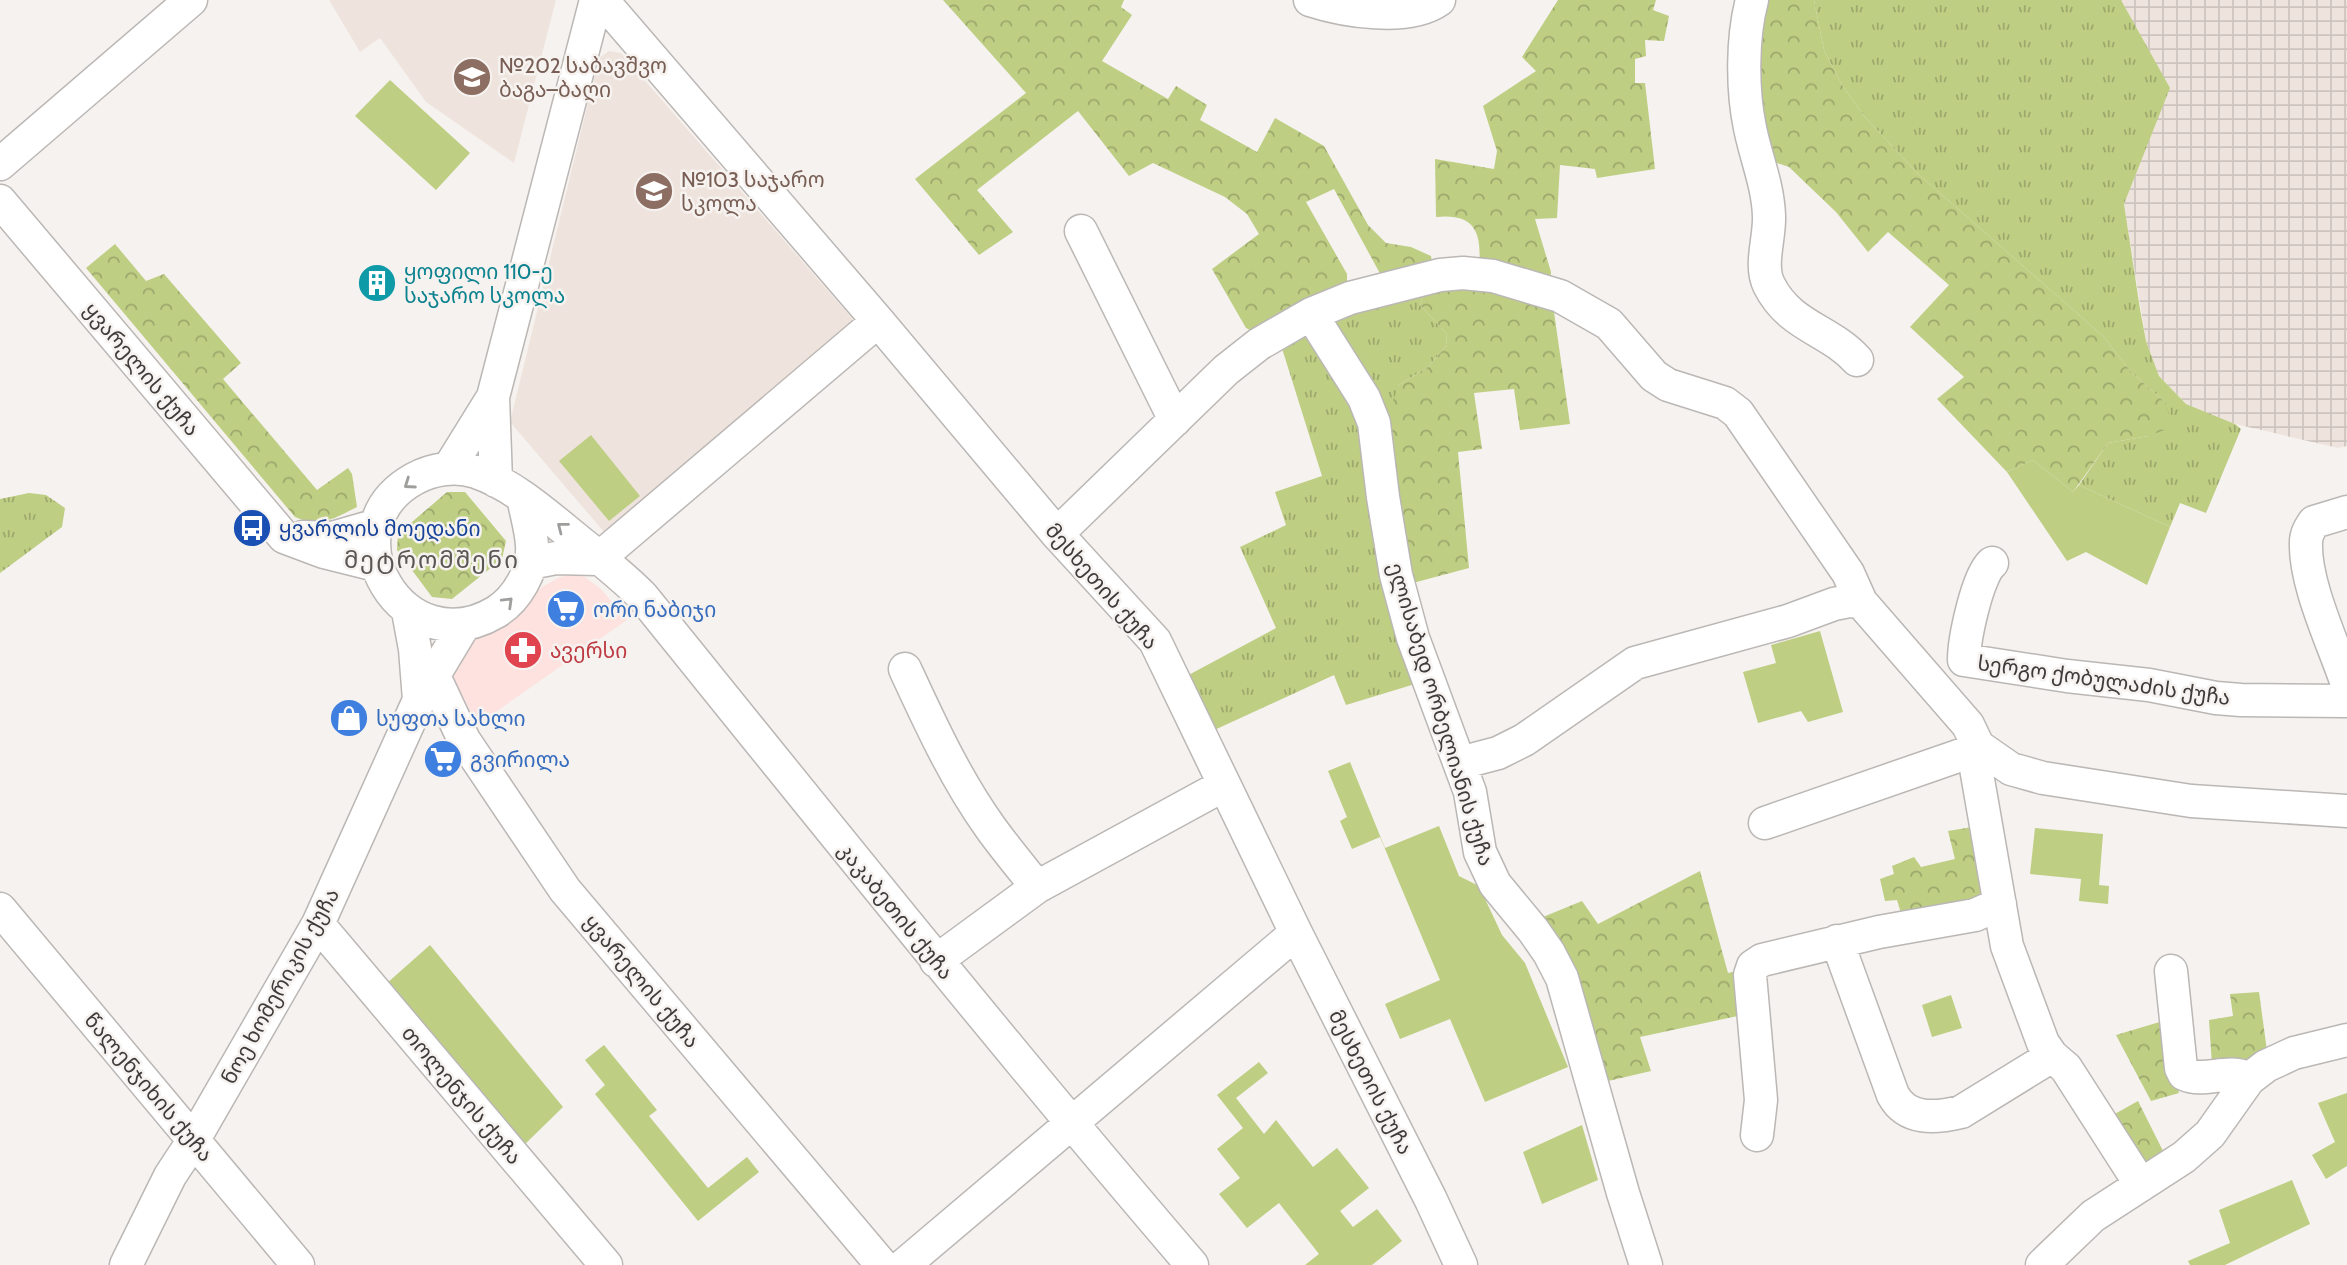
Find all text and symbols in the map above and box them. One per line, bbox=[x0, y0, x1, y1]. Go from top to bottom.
place label: №202 საბავშვო ბაგა–ბაღი bbox=[499, 53, 667, 103]
school or university icon: №202 საბავშვო ბაგა–ბაღი bbox=[451, 56, 493, 98]
place label: №103 საჯარო სკოლა bbox=[681, 167, 825, 217]
school or university icon: №103 საჯარო სკოლა bbox=[633, 170, 675, 212]
place label: ყოფილი 110-ე საჯარო სკოლა bbox=[404, 259, 565, 309]
building icon: ყოფილი 110-ე საჯარო სკოლა bbox=[356, 262, 398, 304]
street label: ყვარელის ქუჩა bbox=[78, 297, 205, 441]
one-way arrow bbox=[404, 476, 417, 488]
bus stop icon: ყვარლის მოედანი bbox=[231, 507, 273, 549]
place label: ყვარლის მოედანი bbox=[279, 516, 481, 542]
street label: მესხეთის ქუჩა bbox=[1040, 518, 1164, 654]
one-way arrow bbox=[557, 523, 569, 536]
district label: მეტრომშენი bbox=[344, 545, 520, 574]
street label: ელისაბედ ორბელიანის ქუჩა bbox=[1382, 559, 1499, 869]
supermarket icon: ორი ნაბიჯი bbox=[545, 588, 587, 630]
one-way arrow bbox=[499, 597, 512, 610]
place label: ორი ნაბიჯი bbox=[593, 597, 716, 622]
pharmacy icon: ავერსი bbox=[502, 629, 544, 671]
place label: ავერსი bbox=[550, 638, 627, 663]
street label: სერგო ქობულაძის ქუჩა bbox=[1976, 650, 2232, 711]
shop icon: სუფთა სახლი bbox=[328, 697, 370, 739]
place label: სუფთა სახლი bbox=[376, 706, 526, 732]
supermarket icon: გვირილა bbox=[422, 738, 464, 780]
place label: გვირილა bbox=[470, 747, 570, 773]
street label: კაკაბეთის ქუჩა bbox=[833, 838, 959, 984]
street label: ნოე ხომერიკის ქუჩა bbox=[216, 884, 344, 1088]
street label: ყვარელის ქუჩა bbox=[578, 909, 705, 1053]
street label: მესხეთის ქუჩა bbox=[1324, 1005, 1418, 1159]
street label: წალენჯიხის ქუჩა bbox=[79, 1007, 219, 1167]
street label: თოლენჯის ქუჩა bbox=[396, 1021, 527, 1170]

